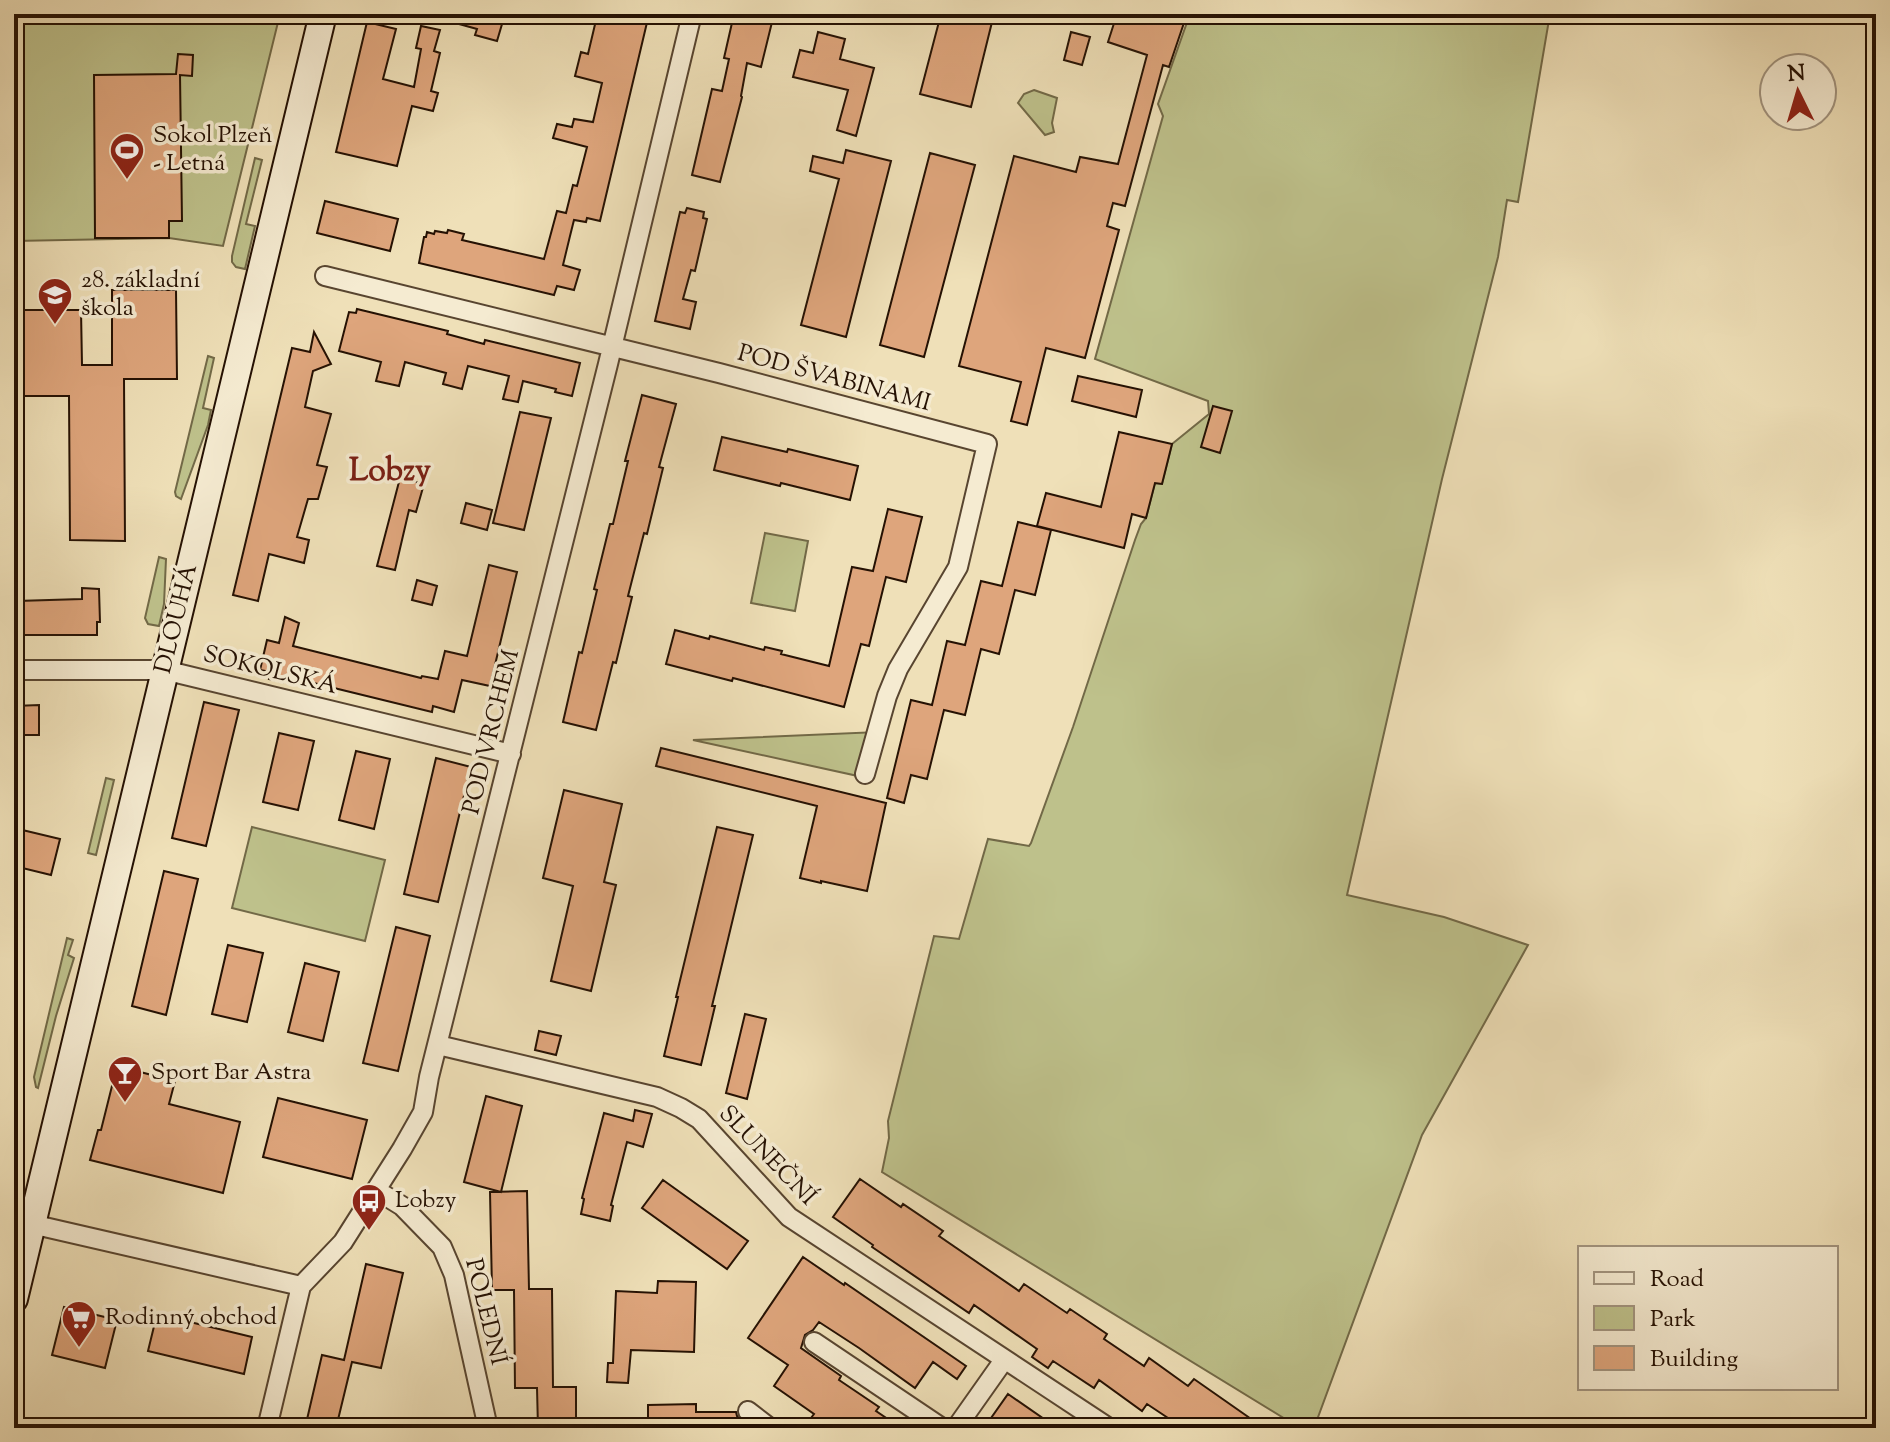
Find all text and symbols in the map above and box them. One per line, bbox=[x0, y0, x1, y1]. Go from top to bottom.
north arrow bbox=[1758, 52, 1838, 132]
text: N bbox=[1786, 58, 1807, 92]
place label: Sokol Plzeň - Letná bbox=[153, 119, 272, 181]
sports icon: Sokol Plzeň - Letná bbox=[108, 131, 146, 181]
place label: 28. základní škola bbox=[81, 264, 201, 326]
school or university icon: 28. základní škola bbox=[36, 276, 74, 326]
street label: POD ŠVABINAMI bbox=[734, 337, 935, 421]
district label: Lobzy bbox=[349, 449, 431, 495]
street label: DLOUHÁ bbox=[147, 560, 207, 677]
street label: SOKOLSKÁ bbox=[199, 638, 341, 704]
street label: POD VRCHEM bbox=[455, 646, 529, 818]
bar icon: Sport Bar Astra bbox=[106, 1054, 144, 1104]
place label: Sport Bar Astra bbox=[151, 1056, 311, 1090]
street label: SLUNEČNÍ bbox=[710, 1098, 824, 1214]
bus stop icon: Lobzy bbox=[350, 1182, 388, 1232]
place label: Lobzy bbox=[395, 1184, 457, 1218]
legend bbox=[1578, 1246, 1838, 1390]
street label: POLEDNÍ bbox=[455, 1255, 515, 1369]
text: Road bbox=[1650, 1263, 1704, 1297]
supermarket icon: Rodinný obchod bbox=[60, 1299, 98, 1349]
place label: Rodinný obchod bbox=[105, 1301, 277, 1335]
text: Park bbox=[1650, 1303, 1696, 1337]
text: Building bbox=[1650, 1343, 1739, 1377]

